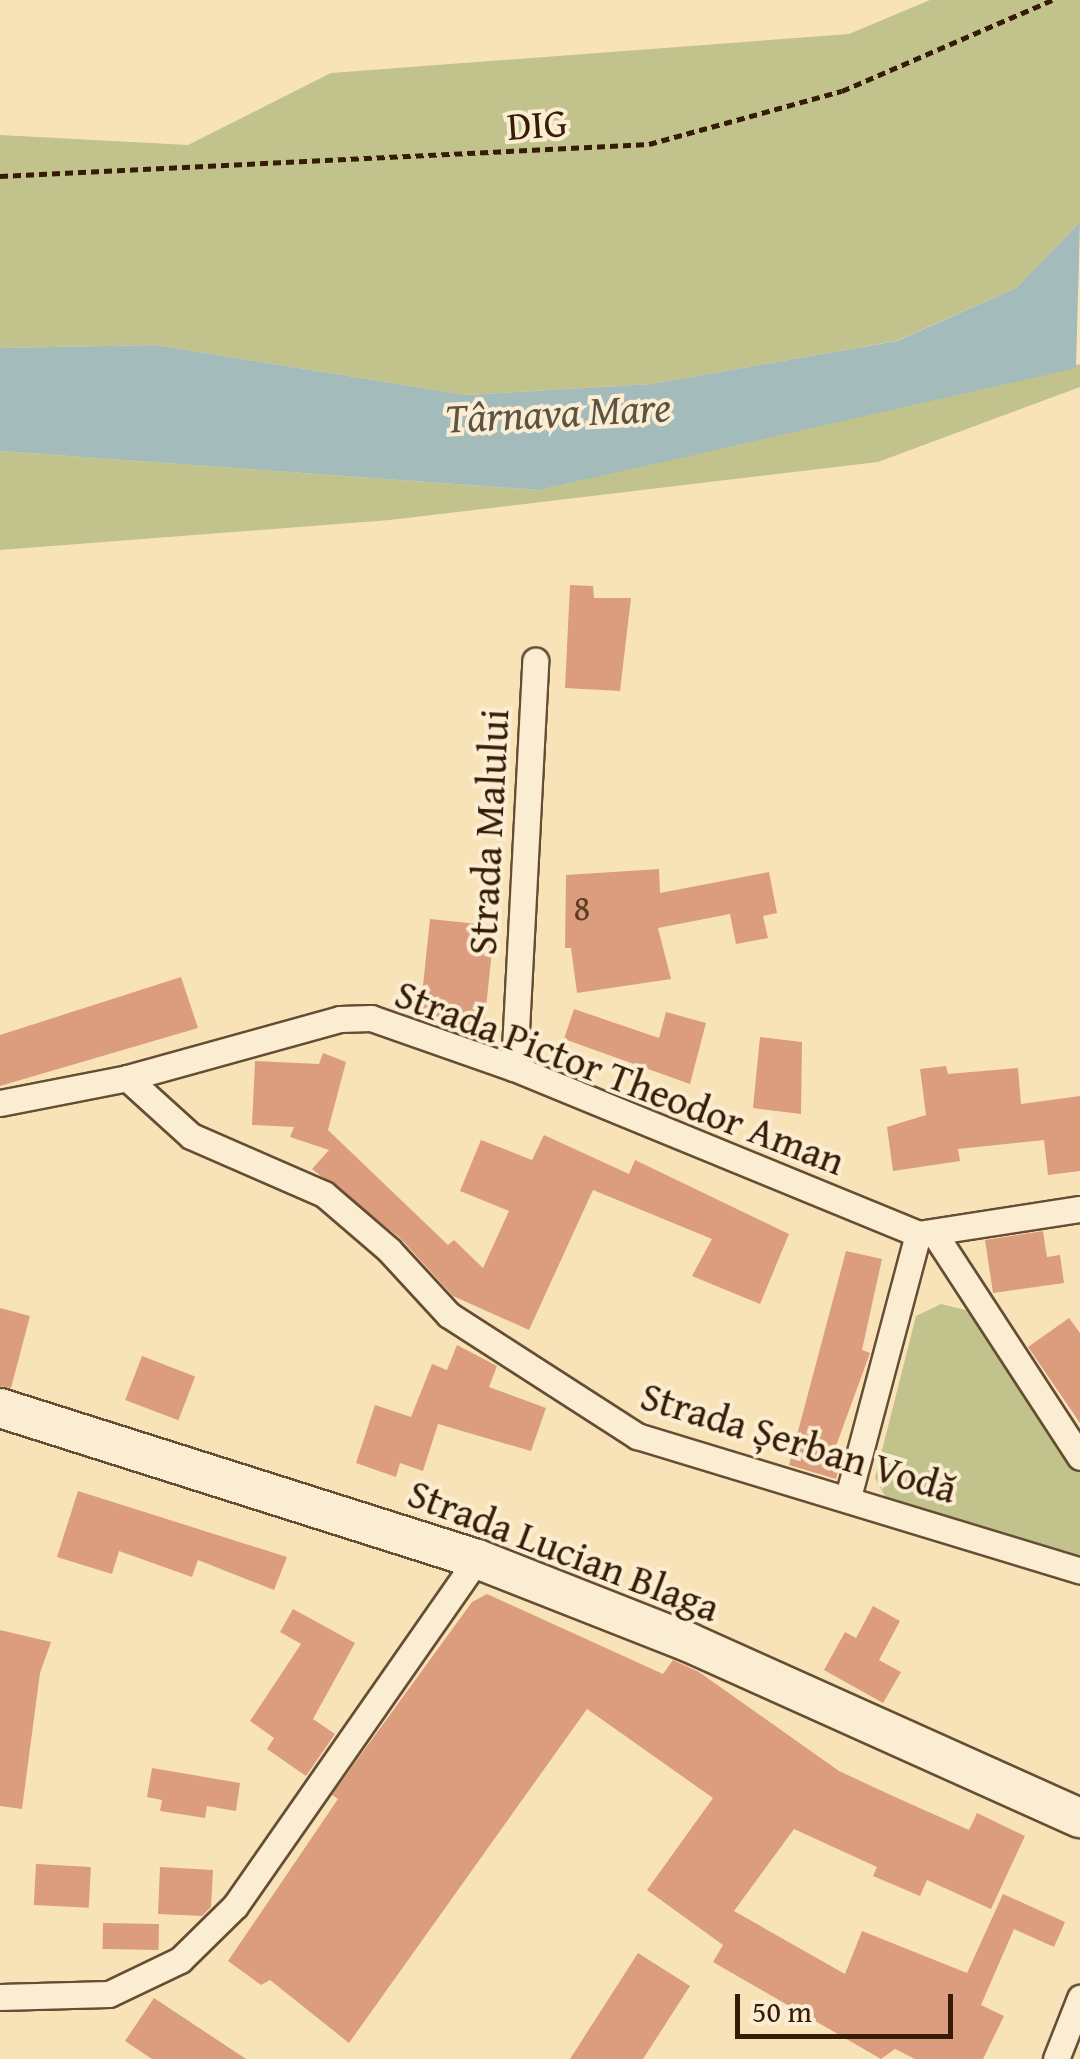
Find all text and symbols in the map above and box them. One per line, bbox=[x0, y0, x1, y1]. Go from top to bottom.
street label: DIG bbox=[505, 98, 569, 150]
water label: Târnava Mare bbox=[444, 381, 672, 443]
street label: Strada Malului bbox=[458, 708, 518, 956]
house number: 8 bbox=[574, 887, 590, 929]
street label: Strada Pictor Theodor Aman bbox=[389, 969, 851, 1185]
street label: Strada Șerban Vodă bbox=[635, 1371, 963, 1513]
street label: Strada Lucian Blaga bbox=[402, 1469, 726, 1631]
scale bar bbox=[740, 1974, 958, 2036]
text: 50 m bbox=[752, 1989, 812, 2033]

